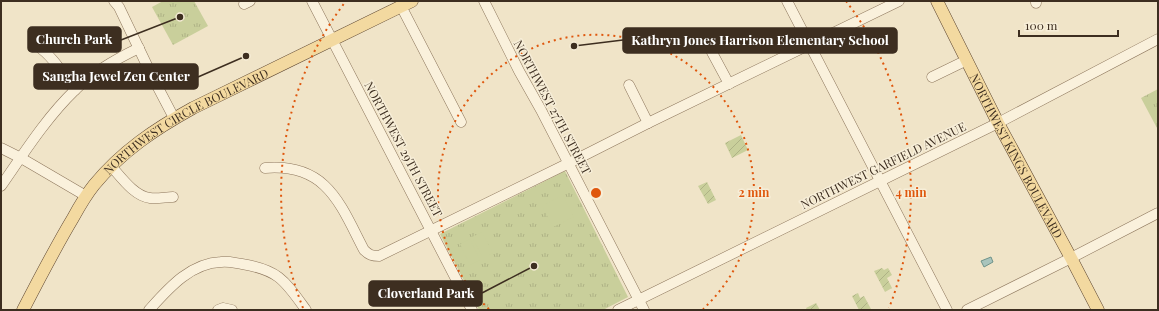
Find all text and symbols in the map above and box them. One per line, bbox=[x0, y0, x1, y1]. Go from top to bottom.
scale bar bbox=[1019, 12, 1118, 38]
text: 100 m bbox=[1025, 17, 1058, 33]
callout: Church Park bbox=[28, 27, 121, 52]
callout: Kathryn Jones Harrison Elementary School bbox=[623, 28, 897, 53]
text: Church Park bbox=[36, 30, 113, 47]
text: Kathryn Jones Harrison Elementary School bbox=[631, 31, 889, 48]
street label: NORTHWEST 27TH STREET bbox=[511, 37, 596, 178]
callout: Sangha Jewel Zen Center bbox=[34, 64, 198, 89]
street label: NORTHWEST CIRCLE BOULEVARD bbox=[100, 64, 271, 178]
text: Sangha Jewel Zen Center bbox=[42, 67, 190, 84]
street label: NORTHWEST KINGS BOULEVARD bbox=[967, 71, 1067, 241]
street label: NORTHWEST 29TH STREET bbox=[361, 78, 447, 220]
street label: NORTHWEST GARFIELD AVENUE bbox=[798, 118, 968, 212]
text: 2 min bbox=[739, 184, 770, 200]
text: 4 min bbox=[895, 184, 927, 200]
centre of rings bbox=[589, 186, 603, 200]
callout: Cloverland Park bbox=[369, 281, 482, 306]
text: Cloverland Park bbox=[378, 284, 475, 301]

